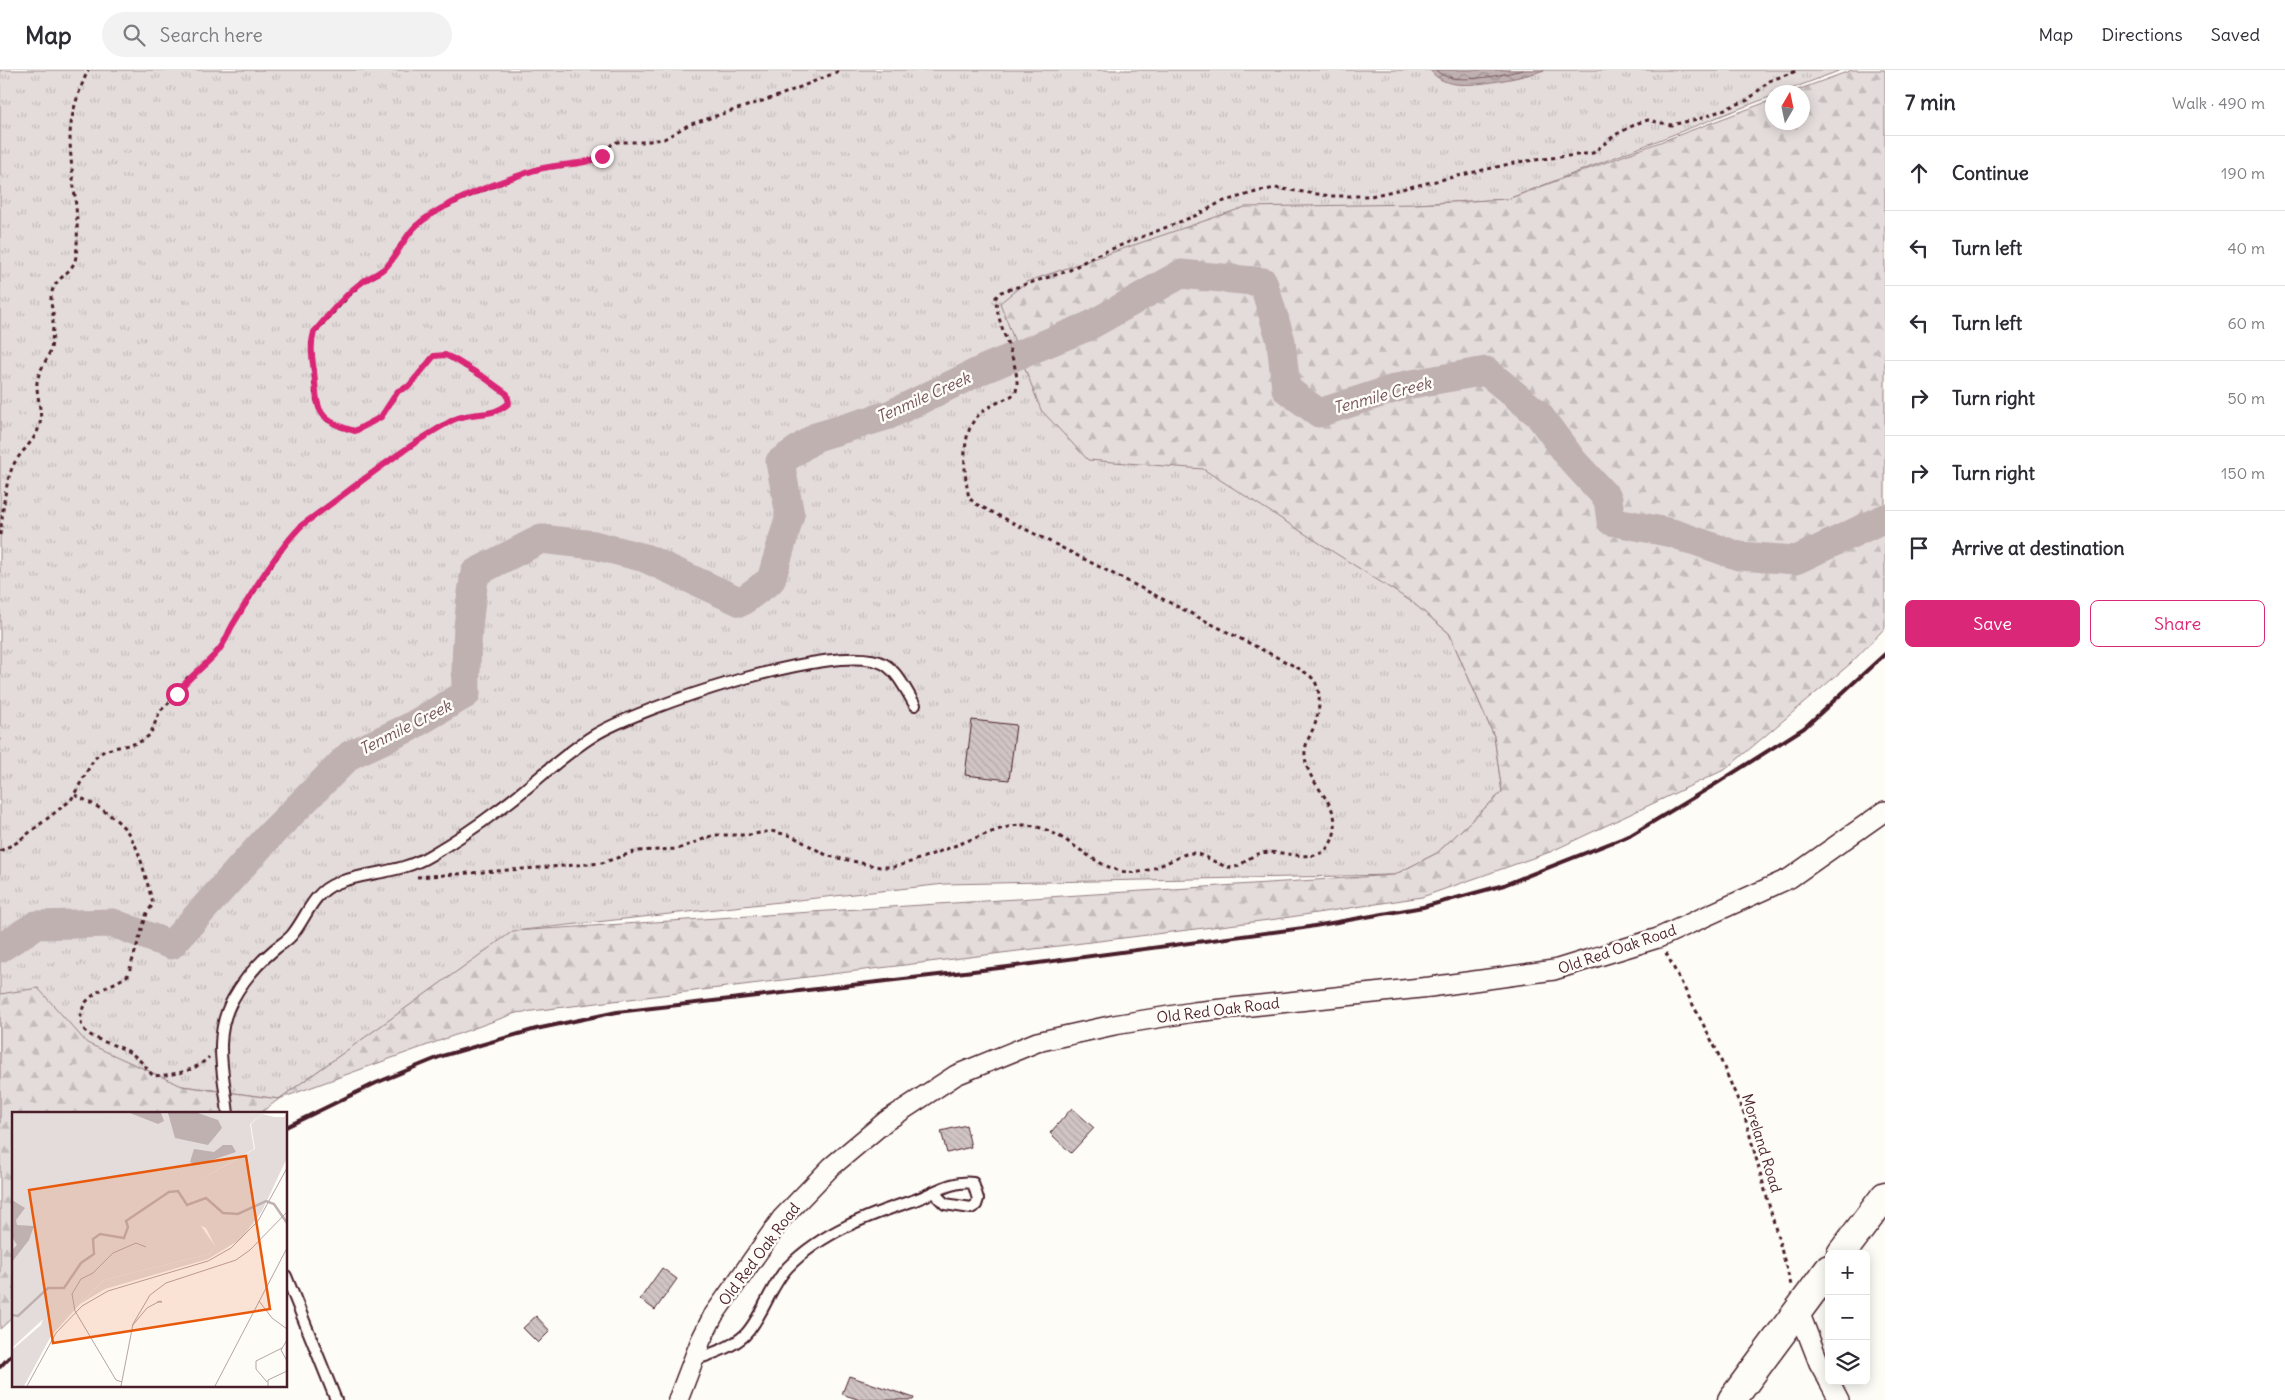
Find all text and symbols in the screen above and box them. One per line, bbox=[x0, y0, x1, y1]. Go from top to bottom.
search box bbox=[102, 12, 452, 57]
text: Map bbox=[25, 20, 72, 50]
icon: search bbox=[120, 21, 148, 49]
text: Search here bbox=[160, 23, 263, 47]
text: Map bbox=[2038, 23, 2073, 46]
text: Directions bbox=[2101, 23, 2183, 46]
text: Saved bbox=[2211, 23, 2260, 46]
north arrow bbox=[1765, 85, 1810, 130]
text: 7 min bbox=[1905, 89, 1956, 116]
text: Walk · 490 m bbox=[2172, 93, 2265, 113]
route end bbox=[591, 145, 614, 168]
icon: ahead bbox=[1905, 159, 1933, 187]
text: Continue bbox=[1952, 161, 2029, 185]
text: 190 m bbox=[2221, 163, 2265, 183]
icon: left bbox=[1905, 234, 1933, 262]
text: Turn left bbox=[1952, 236, 2022, 260]
text: 40 m bbox=[2227, 238, 2265, 258]
icon: left bbox=[1905, 309, 1933, 337]
text: Turn left bbox=[1952, 311, 2022, 335]
text: 60 m bbox=[2227, 313, 2265, 333]
water label: Tenmile Creek bbox=[873, 367, 975, 427]
water label: Tenmile Creek bbox=[1331, 372, 1435, 418]
icon: right bbox=[1905, 384, 1933, 412]
text: Turn right bbox=[1952, 386, 2035, 410]
text: 50 m bbox=[2227, 388, 2265, 408]
icon: right bbox=[1905, 459, 1933, 487]
text: Turn right bbox=[1952, 461, 2035, 485]
text: 150 m bbox=[2221, 463, 2265, 483]
icon: arrive bbox=[1905, 534, 1933, 562]
text: Arrive at destination bbox=[1952, 536, 2125, 560]
button: Save bbox=[1905, 600, 2080, 647]
button: Share bbox=[2090, 600, 2265, 647]
route start bbox=[166, 683, 189, 706]
water label: Tenmile Creek bbox=[356, 694, 456, 759]
street label: Old Red Oak Road bbox=[1555, 920, 1679, 978]
street label: Old Red Oak Road bbox=[1155, 993, 1281, 1027]
street label: Moreland Road bbox=[1738, 1091, 1786, 1195]
inset map bbox=[12, 1112, 288, 1388]
street label: Old Red Oak Road bbox=[714, 1199, 804, 1309]
map controls bbox=[1825, 1250, 1870, 1385]
button: + bbox=[1825, 1250, 1870, 1295]
button: − bbox=[1825, 1295, 1870, 1340]
button: layers bbox=[1825, 1340, 1870, 1385]

